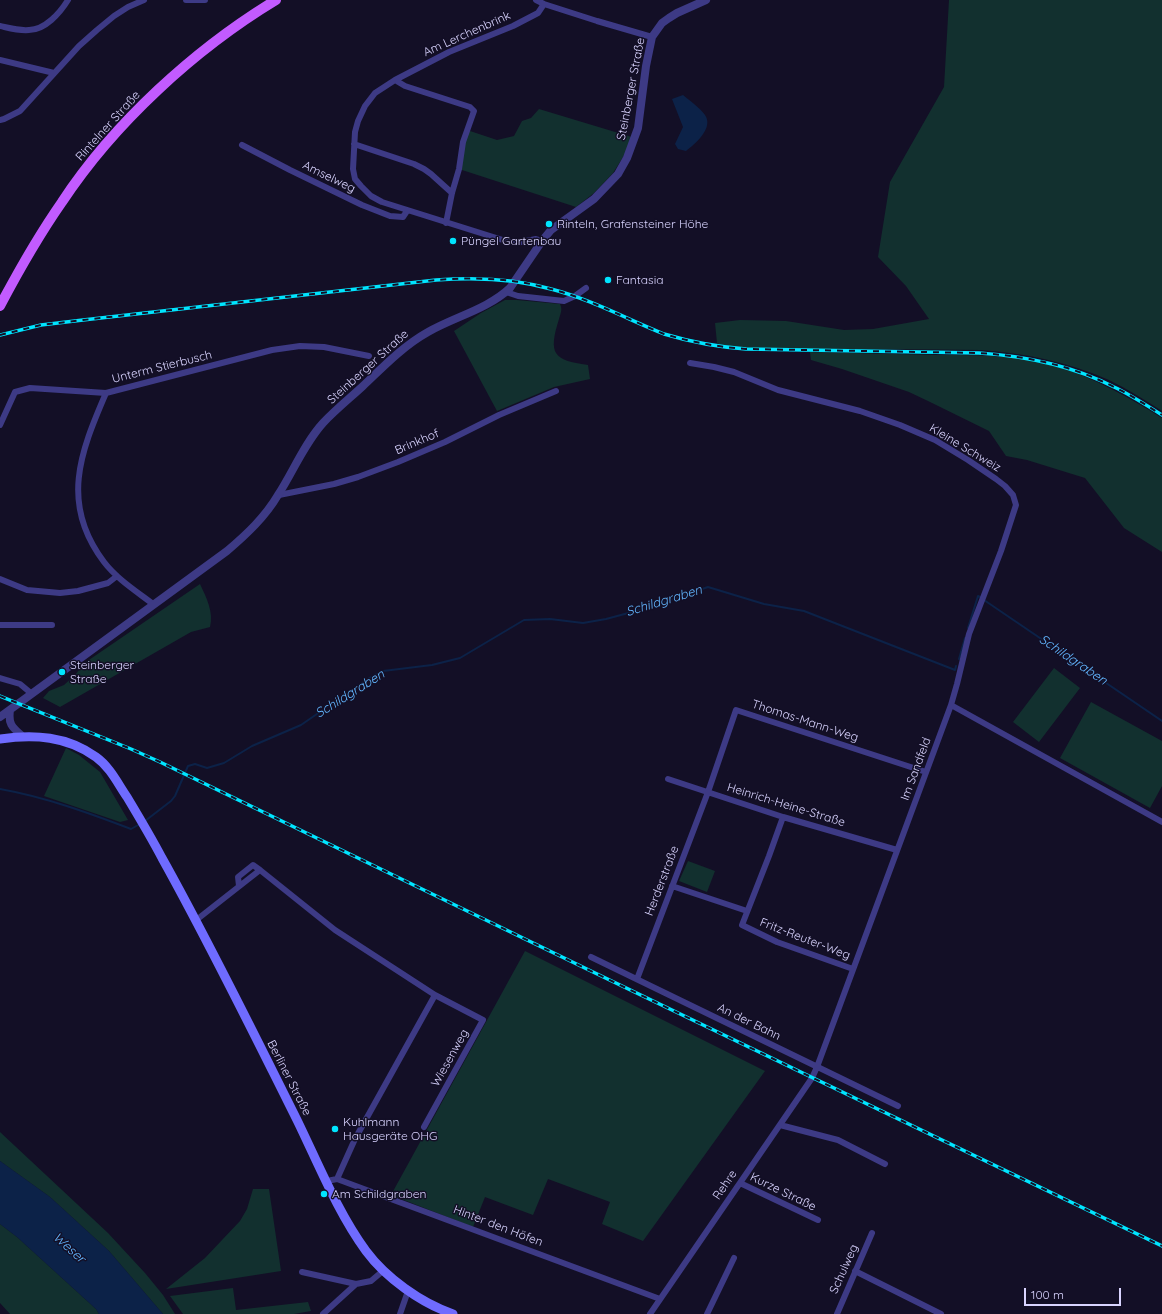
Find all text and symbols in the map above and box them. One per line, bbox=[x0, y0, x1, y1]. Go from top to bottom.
street label: Am Lerchenbrink bbox=[421, 8, 513, 60]
street label: Steinberger Straße bbox=[614, 37, 648, 141]
street label: Rintelner Straße bbox=[73, 88, 143, 164]
street label: Amselweg bbox=[300, 158, 358, 196]
place label: Rinteln, Grafensteiner Höhe bbox=[557, 217, 708, 231]
marker: Rinteln, Grafensteiner Höhe bbox=[544, 219, 554, 229]
place label: Püngel Gartenbau bbox=[461, 234, 561, 248]
marker: Püngel Gartenbau bbox=[448, 236, 458, 246]
place label: Fantasia bbox=[616, 273, 664, 287]
marker: Fantasia bbox=[603, 275, 613, 285]
street label: Steinberger Straße bbox=[325, 327, 411, 407]
street label: Unterm Stierbusch bbox=[110, 348, 214, 386]
street label: Kleine Schweiz bbox=[927, 421, 1003, 475]
street label: Brinkhof bbox=[393, 426, 441, 458]
water label: Schildgraben bbox=[624, 582, 704, 620]
water label: Schildgraben bbox=[1036, 632, 1110, 688]
place label: Steinberger Straße bbox=[70, 658, 134, 686]
marker: Steinberger Straße bbox=[57, 667, 67, 677]
water label: Schildgraben bbox=[313, 667, 387, 721]
street label: Thomas-Mann-Weg bbox=[750, 697, 860, 745]
street label: Im Sandfeld bbox=[898, 736, 934, 802]
street label: Heinrich-Heine-Straße bbox=[725, 780, 847, 830]
street label: Herderstraße bbox=[642, 844, 682, 918]
street label: Fritz-Reuter-Weg bbox=[758, 915, 852, 963]
street label: An der Bahn bbox=[715, 1000, 783, 1044]
street label: Wiesenweg bbox=[428, 1027, 472, 1089]
street label: Berliner Straße bbox=[264, 1038, 314, 1118]
place label: Kuhlmann Hausgeräte OHG bbox=[343, 1115, 437, 1143]
marker: Kuhlmann Hausgeräte OHG bbox=[330, 1124, 340, 1134]
street label: Rehre bbox=[710, 1167, 740, 1203]
street label: Kurze Straße bbox=[748, 1170, 818, 1214]
place label: Am Schildgraben bbox=[332, 1187, 426, 1201]
marker: Am Schildgraben bbox=[319, 1189, 329, 1199]
street label: Hinter den Höfen bbox=[451, 1202, 545, 1250]
water label: Weser bbox=[50, 1229, 88, 1267]
street label: Schulweg bbox=[827, 1242, 861, 1296]
scale bar bbox=[1026, 1280, 1123, 1306]
text: 100 m bbox=[1031, 1287, 1064, 1302]

